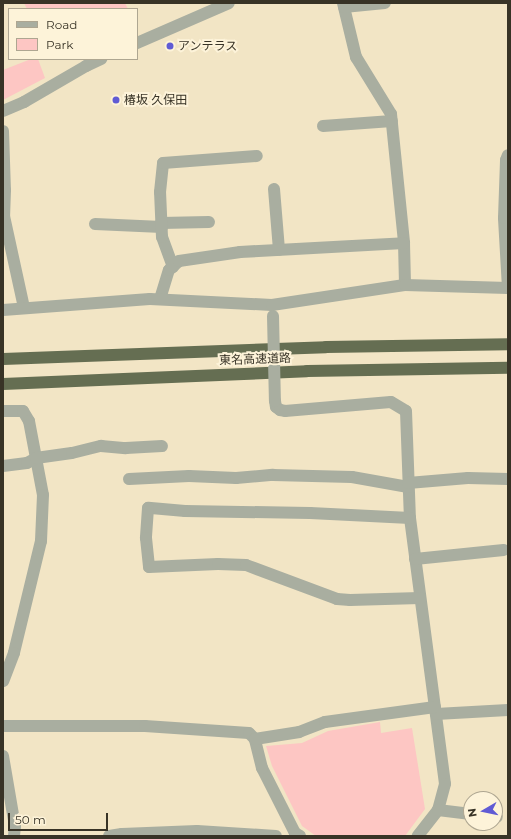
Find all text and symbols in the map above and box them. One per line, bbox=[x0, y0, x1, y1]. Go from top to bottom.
legend bbox=[8, 8, 138, 60]
text: Road bbox=[46, 17, 77, 32]
text: Park bbox=[46, 37, 73, 52]
place label: アンテラス bbox=[178, 39, 238, 53]
marker: アンテラス bbox=[165, 41, 175, 51]
place label: 椿坂 久保田 bbox=[124, 93, 187, 107]
marker: 椿坂 久保田 bbox=[111, 95, 121, 105]
street label: 東名高速道路 bbox=[219, 351, 291, 367]
north arrow bbox=[463, 791, 503, 831]
scale bar bbox=[10, 805, 110, 831]
text: N bbox=[465, 807, 480, 818]
text: 50 m bbox=[15, 812, 46, 827]

